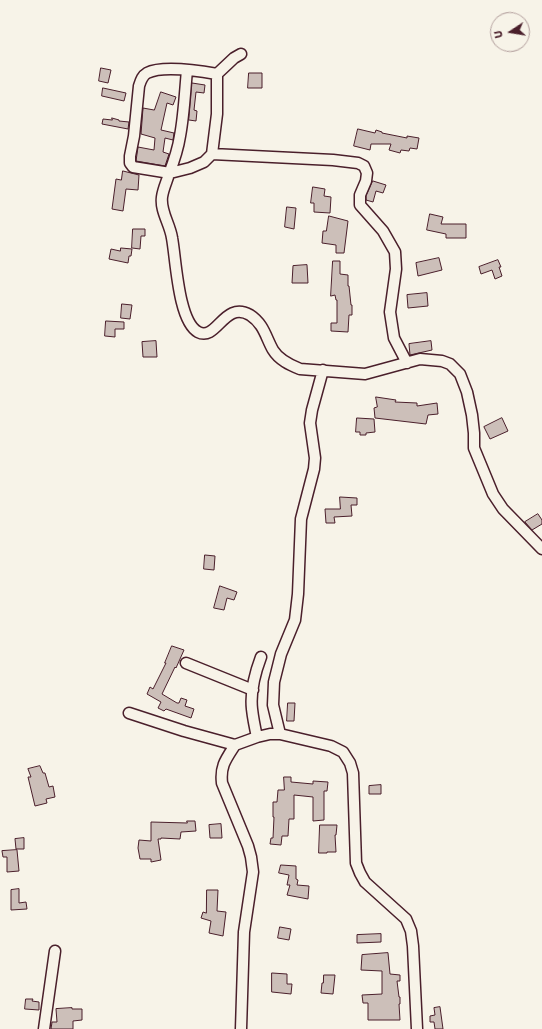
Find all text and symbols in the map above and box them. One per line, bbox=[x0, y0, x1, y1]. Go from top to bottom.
north arrow bbox=[490, 12, 530, 52]
text: U bbox=[491, 29, 507, 40]

